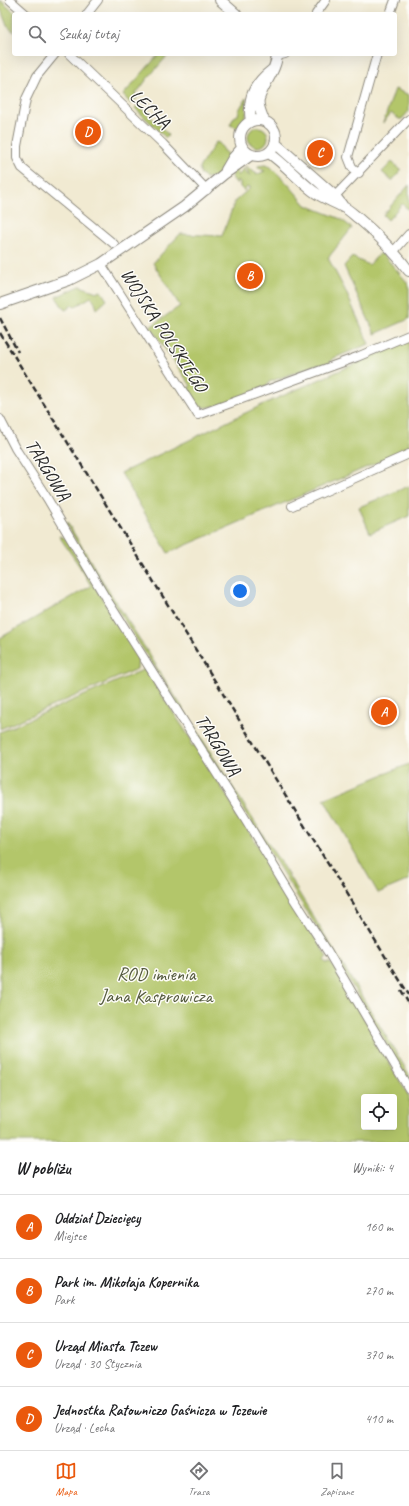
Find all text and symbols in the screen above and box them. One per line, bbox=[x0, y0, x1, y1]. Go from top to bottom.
search box bbox=[12, 12, 397, 56]
icon: search bbox=[26, 23, 48, 45]
text: Szukaj tutaj bbox=[58, 25, 119, 44]
street label: LECHA bbox=[125, 84, 176, 134]
pin: D bbox=[75, 117, 101, 147]
pin: C bbox=[307, 138, 333, 168]
pin: B bbox=[237, 261, 263, 291]
street label: WOJSKA POLSKIEGO bbox=[115, 264, 214, 398]
street label: TARGOWA bbox=[20, 435, 77, 506]
your location bbox=[230, 581, 250, 601]
pin: A bbox=[371, 697, 397, 727]
street label: TARGOWA bbox=[190, 710, 247, 781]
park label: ROD imienia Jana Kasprowicza bbox=[99, 962, 215, 1008]
map controls bbox=[361, 1094, 397, 1130]
button: locate bbox=[361, 1094, 397, 1130]
text: W pobliżu bbox=[16, 1158, 71, 1179]
text: Wyniki: 4 bbox=[352, 1160, 393, 1176]
text: Oddział Dziecięcy bbox=[54, 1209, 140, 1228]
text: A bbox=[26, 1219, 32, 1235]
text: 160 m bbox=[365, 1219, 393, 1235]
text: Miejsce bbox=[54, 1228, 86, 1244]
text: Park im. Mikołaja Kopernika bbox=[54, 1273, 198, 1292]
text: B bbox=[26, 1283, 32, 1299]
text: 270 m bbox=[365, 1283, 393, 1299]
text: Park bbox=[54, 1292, 75, 1308]
text: Urząd Miasta Tczew bbox=[54, 1337, 157, 1356]
text: C bbox=[26, 1347, 32, 1363]
text: 370 m bbox=[365, 1347, 393, 1363]
text: Urząd · 30 Stycznia bbox=[54, 1356, 141, 1372]
text: Jednostka Ratowniczo Gaśnicza w Tczewie bbox=[54, 1401, 266, 1420]
text: D bbox=[25, 1411, 33, 1427]
text: 410 m bbox=[365, 1411, 393, 1427]
text: Urząd · Lecha bbox=[54, 1420, 114, 1436]
tab: Mapa bbox=[55, 1460, 77, 1498]
tab: Trasa bbox=[188, 1460, 210, 1498]
tab: Zapisane bbox=[320, 1460, 354, 1498]

